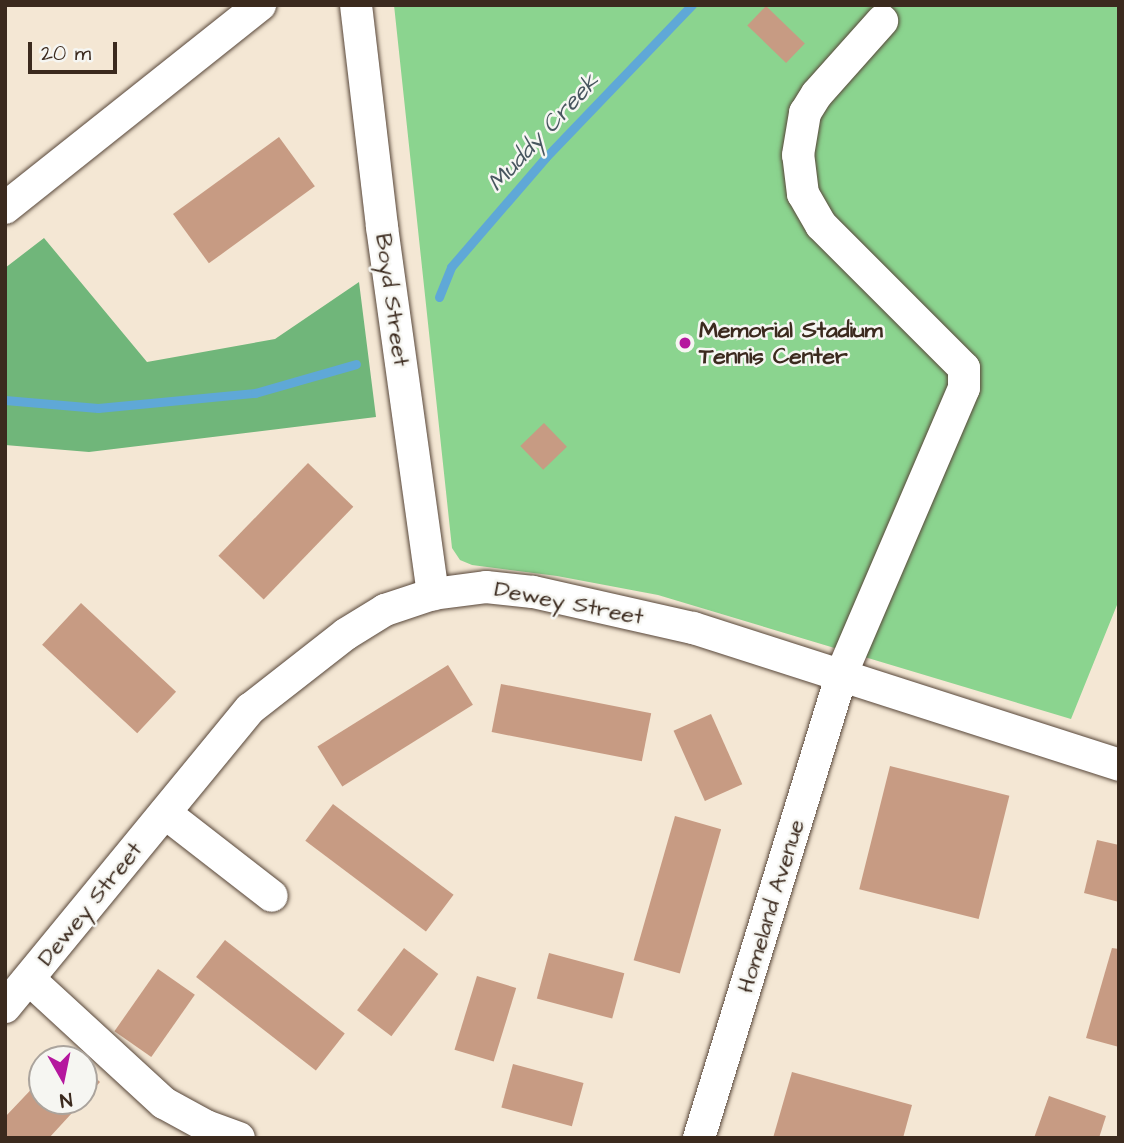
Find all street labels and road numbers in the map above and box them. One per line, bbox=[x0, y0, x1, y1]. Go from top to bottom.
street label: Boyd Street bbox=[369, 232, 415, 368]
street label: Dewey Street bbox=[492, 575, 646, 631]
street label: Homeland Avenue bbox=[732, 816, 810, 996]
street label: Dewey Street bbox=[32, 837, 148, 971]

